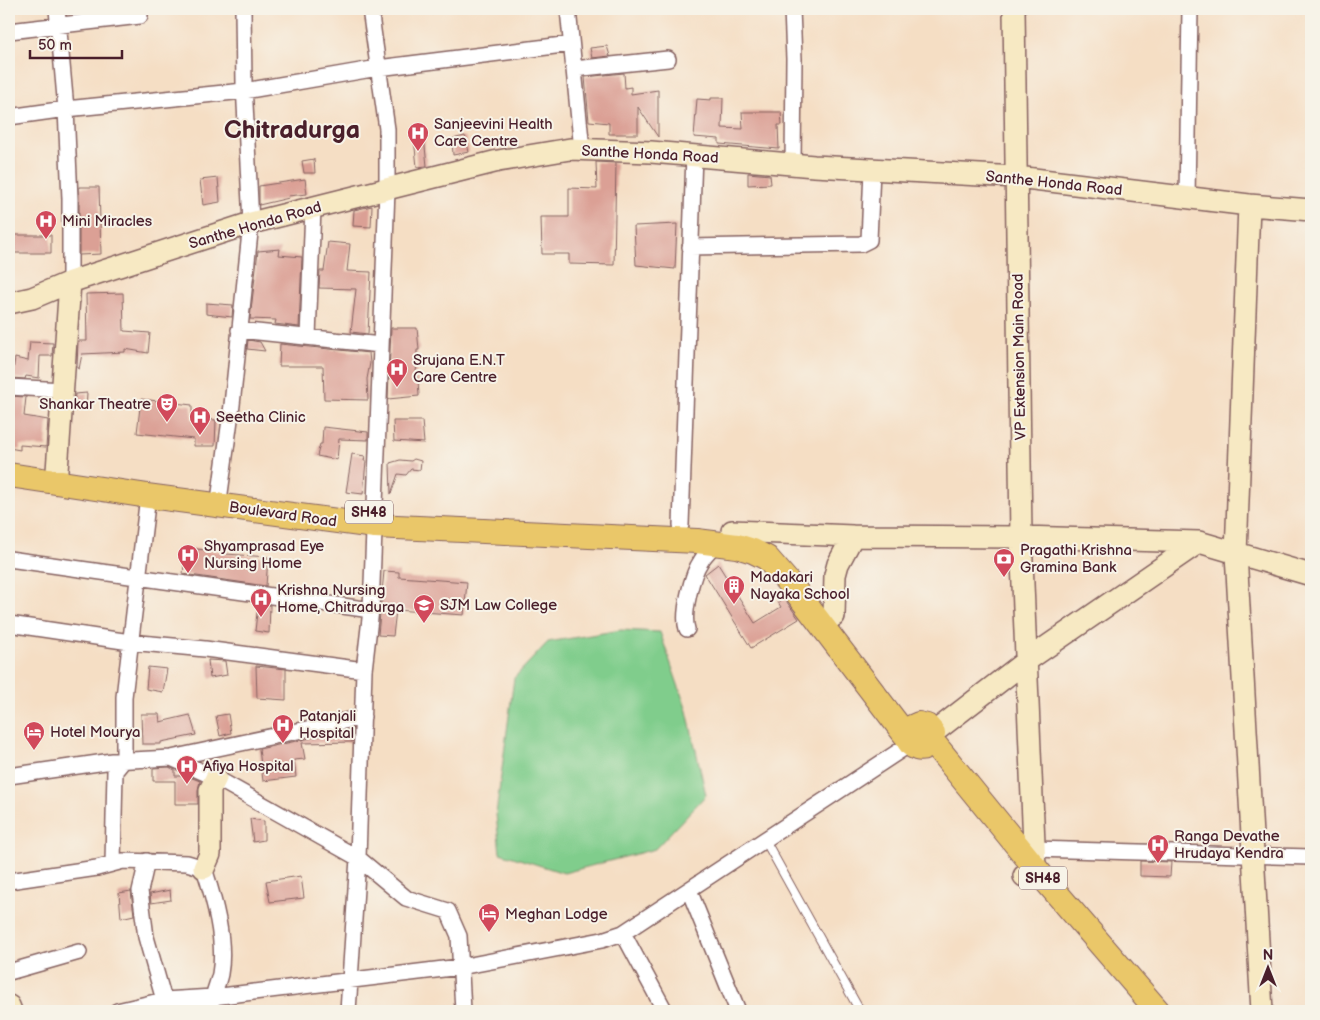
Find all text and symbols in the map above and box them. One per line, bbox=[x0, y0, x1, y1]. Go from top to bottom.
scale bar bbox=[30, 28, 122, 60]
text: 50 m bbox=[38, 36, 72, 55]
district label: Chitradurga bbox=[224, 115, 360, 146]
place label: Sanjeevini Health Care Centre bbox=[434, 115, 553, 151]
hospital icon: Sanjeevini Health Care Centre bbox=[406, 121, 430, 152]
street label: Santhe Honda Road bbox=[581, 141, 719, 168]
street label: Santhe Honda Road bbox=[985, 167, 1123, 200]
street label: Santhe Honda Road bbox=[187, 197, 324, 254]
hospital icon: Mini Miracles bbox=[34, 209, 58, 240]
place label: Mini Miracles bbox=[62, 212, 153, 231]
street label: VP Extension Main Road bbox=[1009, 273, 1030, 441]
place label: Srujana E.N.T Care Centre bbox=[413, 351, 505, 387]
hospital icon: Srujana E.N.T Care Centre bbox=[385, 357, 409, 388]
theatre icon: Shankar Theatre bbox=[155, 392, 179, 423]
place label: Shankar Theatre bbox=[39, 395, 151, 414]
hospital icon: Seetha Clinic bbox=[188, 405, 212, 436]
place label: Seetha Clinic bbox=[216, 408, 306, 427]
street label: Boulevard Road bbox=[228, 498, 338, 531]
road number: SH48 bbox=[345, 501, 393, 524]
place label: Shyamprasad Eye Nursing Home bbox=[204, 537, 324, 573]
place label: Pragathi Krishna Gramina Bank bbox=[1020, 541, 1132, 577]
hospital icon: Shyamprasad Eye Nursing Home bbox=[176, 543, 200, 574]
bank icon: Pragathi Krishna Gramina Bank bbox=[992, 547, 1016, 578]
place label: Madakari Nayaka School bbox=[750, 568, 850, 604]
building icon: Madakari Nayaka School bbox=[722, 574, 746, 605]
place label: Krishna Nursing Home, Chitradurga bbox=[277, 581, 404, 617]
hospital icon: Krishna Nursing Home, Chitradurga bbox=[249, 587, 273, 618]
school or university icon: SJM Law College bbox=[412, 593, 436, 624]
place label: SJM Law College bbox=[440, 596, 557, 615]
place label: Patanjali Hospital bbox=[299, 707, 356, 743]
hospital icon: Patanjali Hospital bbox=[271, 713, 295, 744]
hotel icon: Hotel Mourya bbox=[22, 720, 46, 751]
place label: Hotel Mourya bbox=[50, 723, 140, 742]
hospital icon: Afiya Hospital bbox=[175, 754, 199, 785]
place label: Afiya Hospital bbox=[203, 757, 293, 776]
place label: Ranga Devathe Hrudaya Kendra bbox=[1174, 827, 1284, 863]
hospital icon: Ranga Devathe Hrudaya Kendra bbox=[1146, 833, 1170, 864]
road number: SH48 bbox=[1019, 866, 1067, 890]
hotel icon: Meghan Lodge bbox=[477, 902, 501, 933]
place label: Meghan Lodge bbox=[505, 905, 608, 924]
north arrow bbox=[1242, 942, 1292, 992]
text: N bbox=[1263, 947, 1273, 964]

